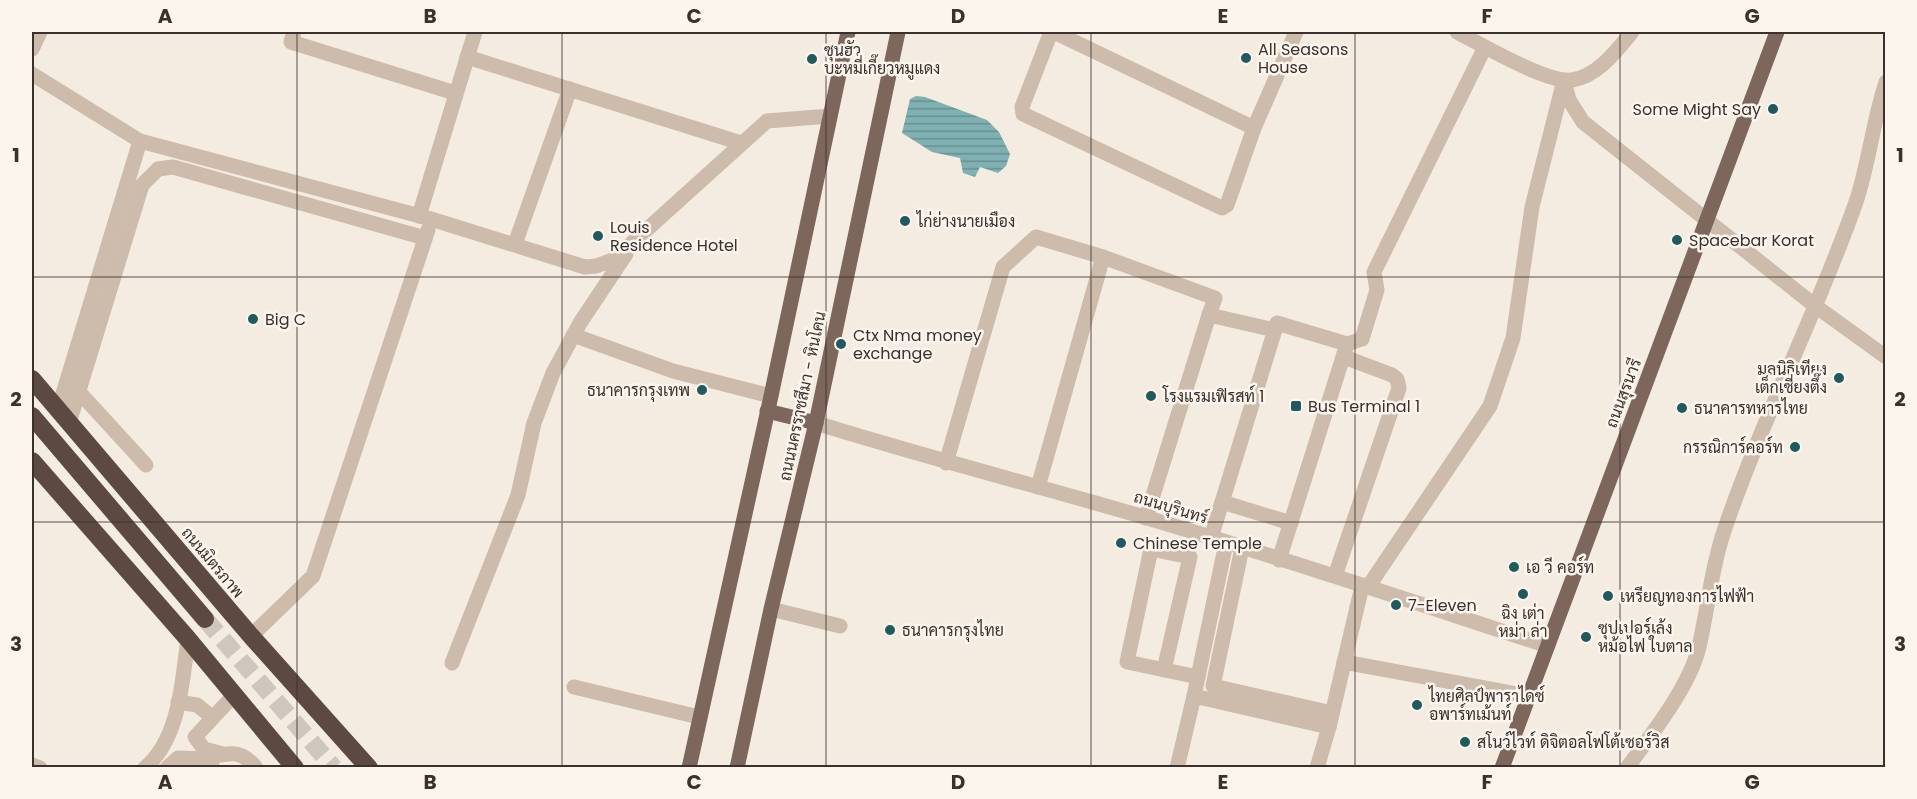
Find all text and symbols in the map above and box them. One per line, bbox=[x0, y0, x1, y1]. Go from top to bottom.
text: A bbox=[158, 2, 173, 30]
text: B bbox=[423, 2, 437, 30]
text: C bbox=[686, 2, 702, 30]
text: D bbox=[951, 2, 965, 30]
text: E bbox=[1218, 2, 1228, 30]
text: F bbox=[1482, 2, 1493, 30]
text: G bbox=[1744, 2, 1760, 30]
place label: All Seasons House bbox=[1258, 38, 1348, 79]
place label: ซุนฮัว บะหมี่เกี๊ยวหมูแดง bbox=[824, 39, 940, 80]
marker: All Seasons House bbox=[1239, 51, 1253, 65]
marker: ซุนฮัว บะหมี่เกี๊ยวหมูแดง bbox=[805, 52, 819, 66]
place label: Some Might Say bbox=[1633, 98, 1761, 121]
marker: Some Might Say bbox=[1766, 102, 1780, 116]
text: 1 bbox=[12, 141, 20, 169]
text: 1 bbox=[1896, 141, 1904, 169]
place label: ไก่ย่างนายเมือง bbox=[915, 210, 1015, 233]
marker: ไก่ย่างนายเมือง bbox=[898, 214, 912, 228]
place label: Louis Residence Hotel bbox=[610, 216, 738, 257]
marker: Louis Residence Hotel bbox=[591, 229, 605, 243]
place label: Spacebar Korat bbox=[1689, 229, 1814, 252]
marker: Spacebar Korat bbox=[1670, 233, 1684, 247]
place label: Big C bbox=[265, 308, 306, 331]
street label: ถนนนครราชสีมา - หินโคน bbox=[773, 309, 832, 483]
marker: Big C bbox=[246, 312, 260, 326]
place label: Ctx Nma money exchange bbox=[853, 324, 982, 365]
marker: Ctx Nma money exchange bbox=[834, 337, 848, 351]
street label: ถนนสุรนารี bbox=[1600, 355, 1647, 431]
place label: มูลนิธิเทียง เต็กเซี่ยงตึ๊ง bbox=[1755, 358, 1827, 399]
marker: มูลนิธิเทียง เต็กเซี่ยงตึ๊ง bbox=[1832, 371, 1846, 385]
place label: ธนาคารกรุงเทพ bbox=[587, 379, 690, 402]
marker: ธนาคารกรุงเทพ bbox=[695, 383, 709, 397]
place label: โรงแรมเฟิรสท์ 1 bbox=[1162, 384, 1264, 408]
text: 2 bbox=[10, 385, 22, 413]
text: 2 bbox=[1894, 385, 1906, 413]
marker: โรงแรมเฟิรสท์ 1 bbox=[1144, 389, 1158, 403]
place label: Bus Terminal 1 bbox=[1308, 395, 1420, 418]
place label: ธนาคารทหารไทย bbox=[1694, 397, 1808, 420]
marker: Bus Terminal 1 bbox=[1289, 399, 1303, 413]
marker: ธนาคารทหารไทย bbox=[1675, 401, 1689, 415]
place label: กรรณิการ์คอร์ท bbox=[1683, 435, 1783, 459]
marker: กรรณิการ์คอร์ท bbox=[1788, 440, 1802, 454]
street label: ถนนบุรินทร์ bbox=[1131, 484, 1211, 530]
street label: ถนนมิตรภาพ bbox=[176, 522, 249, 603]
place label: Chinese Temple bbox=[1133, 532, 1262, 555]
marker: Chinese Temple bbox=[1114, 536, 1128, 550]
place label: เอ วี คอร์ท bbox=[1526, 555, 1594, 579]
marker: เอ วี คอร์ท bbox=[1507, 560, 1521, 574]
place label: เหรียญทองการไฟฟ้า bbox=[1620, 585, 1754, 608]
marker: ฉิง เต่า หม่า ล่า bbox=[1516, 587, 1530, 601]
marker: เหรียญทองการไฟฟ้า bbox=[1601, 589, 1615, 603]
place label: 7-Eleven bbox=[1408, 594, 1477, 617]
marker: 7-Eleven bbox=[1389, 598, 1403, 612]
place label: ฉิง เต่า หม่า ล่า bbox=[1498, 602, 1548, 643]
place label: ซุปเปอร์เล้ง หม้อไฟ ใบตาล bbox=[1598, 616, 1693, 658]
place label: ธนาคารกรุงไทย bbox=[902, 619, 1004, 642]
marker: ธนาคารกรุงไทย bbox=[883, 623, 897, 637]
text: 3 bbox=[10, 630, 22, 658]
marker: ซุปเปอร์เล้ง หม้อไฟ ใบตาล bbox=[1579, 630, 1593, 644]
text: 3 bbox=[1894, 630, 1906, 658]
place label: ไทยศิลป์พาราไดซ์ อพาร์ทเม้นท์ bbox=[1427, 684, 1545, 726]
marker: ไทยศิลป์พาราไดซ์ อพาร์ทเม้นท์ bbox=[1410, 698, 1424, 712]
place label: สโนว์ไวท์ ดิจิตอลโฟโต้เซอร์วิส bbox=[1477, 730, 1669, 754]
marker: สโนว์ไวท์ ดิจิตอลโฟโต้เซอร์วิส bbox=[1458, 735, 1472, 749]
text: A bbox=[158, 768, 173, 796]
text: B bbox=[423, 768, 437, 796]
text: C bbox=[686, 768, 702, 796]
text: D bbox=[951, 768, 965, 796]
text: E bbox=[1218, 768, 1228, 796]
text: F bbox=[1482, 768, 1493, 796]
text: G bbox=[1744, 768, 1760, 796]

